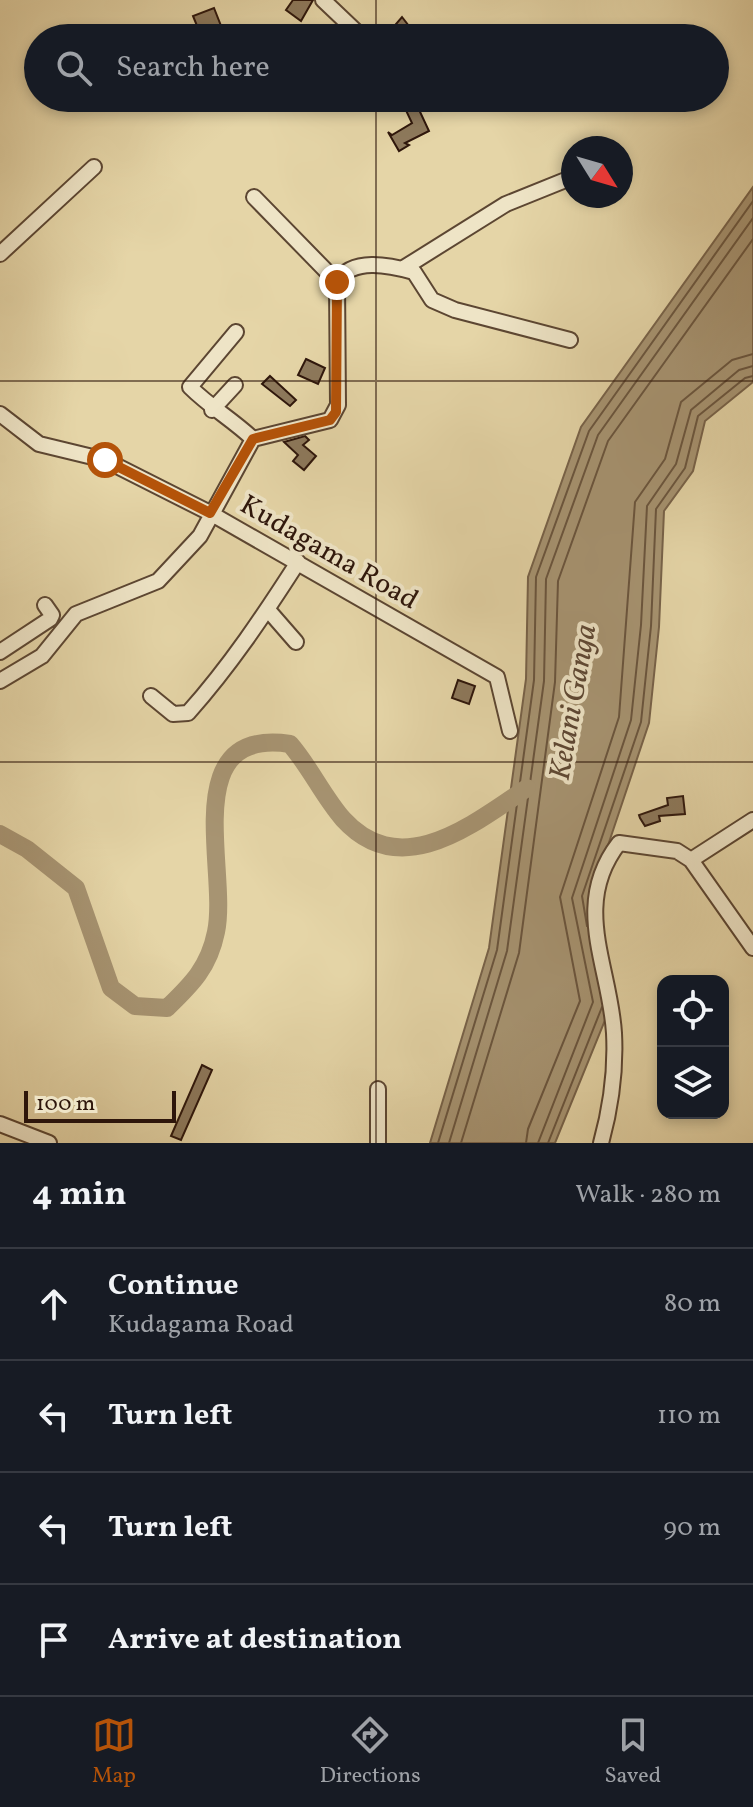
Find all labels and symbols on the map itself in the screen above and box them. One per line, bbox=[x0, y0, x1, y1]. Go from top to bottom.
north arrow bbox=[561, 136, 633, 208]
route end bbox=[319, 264, 355, 300]
route start bbox=[87, 442, 123, 478]
street label: Kudagama Road bbox=[232, 486, 425, 620]
water label: Kelani Ganga bbox=[540, 621, 608, 784]
scale bar bbox=[24, 1087, 176, 1123]

